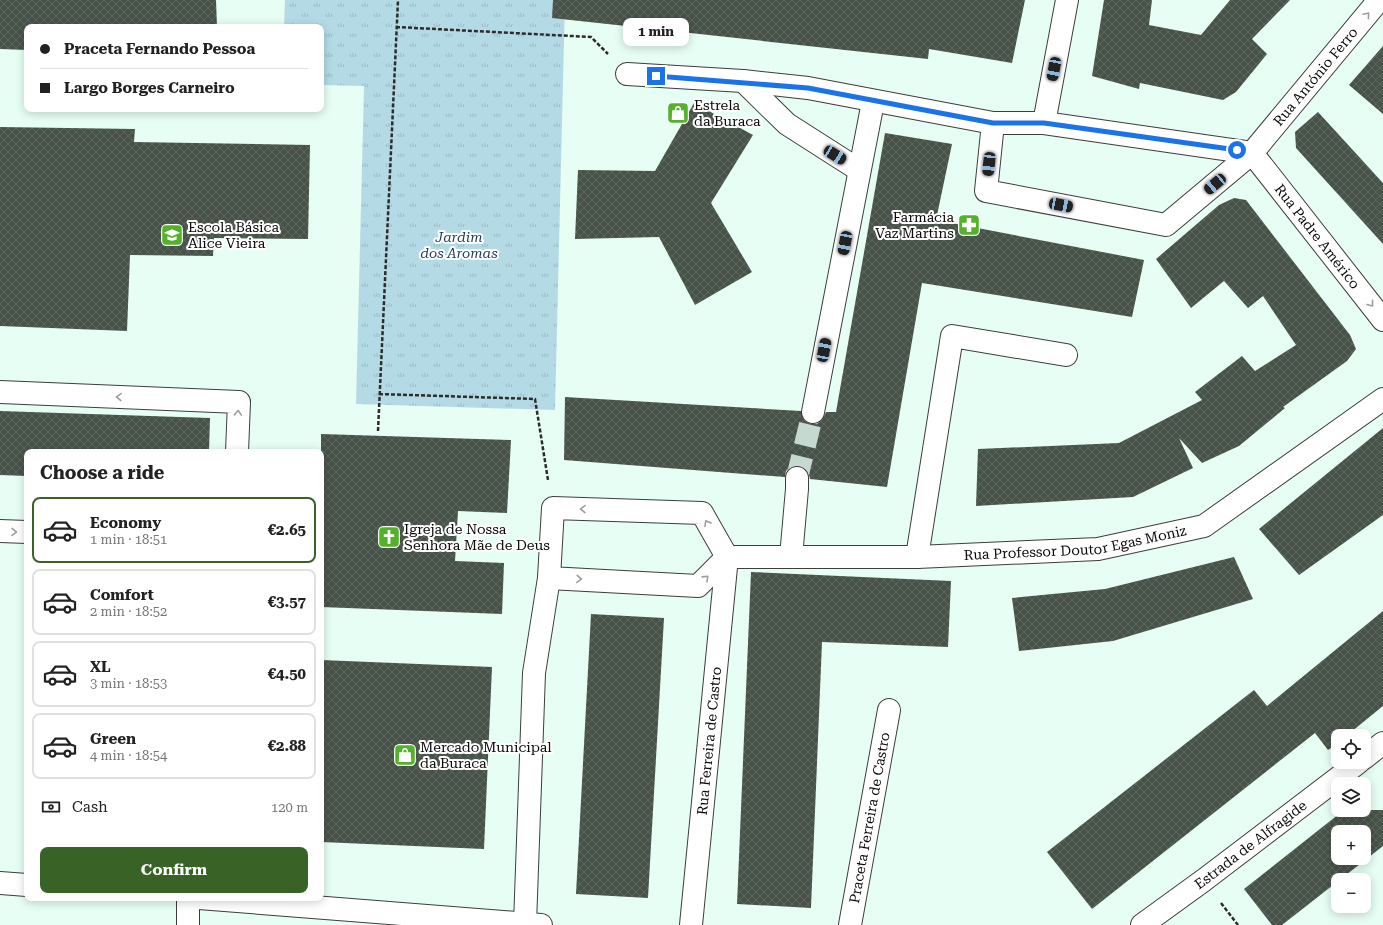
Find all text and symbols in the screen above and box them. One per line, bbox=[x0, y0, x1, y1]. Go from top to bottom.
one-way arrow bbox=[1362, 12, 1369, 20]
callout: 1 min bbox=[623, 18, 689, 46]
text: 1 min bbox=[638, 24, 674, 39]
street label: Rua António Ferro bbox=[1270, 24, 1361, 129]
text: Praceta Fernando Pessoa bbox=[64, 40, 255, 58]
car bbox=[1046, 56, 1062, 82]
route end bbox=[647, 67, 665, 85]
text: Largo Borges Carneiro bbox=[64, 79, 235, 97]
place label: Estrela da Buraca bbox=[694, 97, 761, 129]
shop icon: Estrela da Buraca bbox=[665, 100, 691, 126]
route start bbox=[1228, 141, 1246, 159]
car bbox=[822, 144, 848, 166]
car bbox=[982, 151, 996, 177]
car bbox=[1202, 172, 1228, 196]
street label: Rua Padre Américo bbox=[1272, 181, 1363, 292]
car bbox=[1048, 197, 1074, 213]
place label: Farmácia Vaz Martins bbox=[875, 209, 954, 241]
pharmacy icon: Farmácia Vaz Martins bbox=[956, 212, 982, 238]
place label: Escola Básica Alice Vieira bbox=[188, 219, 279, 251]
school or university icon: Escola Básica Alice Vieira bbox=[159, 222, 185, 248]
park label: Jardim dos Aromas bbox=[420, 229, 498, 261]
car bbox=[837, 230, 853, 256]
one-way arrow bbox=[1366, 300, 1373, 307]
car bbox=[816, 337, 832, 363]
one-way arrow bbox=[116, 393, 122, 402]
one-way arrow bbox=[234, 410, 242, 416]
text: Choose a ride bbox=[40, 462, 164, 483]
one-way arrow bbox=[580, 505, 586, 514]
icon: car bbox=[42, 512, 78, 548]
text: Economy bbox=[90, 514, 161, 532]
one-way arrow bbox=[705, 520, 712, 527]
text: €2.65 bbox=[268, 521, 306, 539]
place label: Igreja de Nossa Senhora Mãe de Deus bbox=[404, 521, 550, 553]
street label: Rua Professor Doutor Egas Moniz bbox=[963, 522, 1188, 563]
church icon: Igreja de Nossa Senhora Mãe de Deus bbox=[376, 524, 402, 550]
one-way arrow bbox=[11, 528, 17, 536]
text: 1 min · 18:51 bbox=[90, 532, 167, 547]
one-way arrow bbox=[576, 575, 582, 584]
one-way arrow bbox=[701, 575, 709, 583]
icon: car bbox=[42, 584, 78, 620]
text: Comfort bbox=[90, 586, 154, 604]
text: €3.57 bbox=[268, 593, 306, 611]
text: 2 min · 18:52 bbox=[90, 604, 167, 619]
icon: car bbox=[42, 656, 78, 692]
text: XL bbox=[90, 658, 111, 676]
text: €4.50 bbox=[268, 665, 306, 683]
street label: Rua Ferreira de Castro bbox=[694, 666, 724, 816]
text: 3 min · 18:53 bbox=[90, 676, 167, 691]
icon: car bbox=[42, 728, 78, 764]
map controls bbox=[1331, 729, 1371, 913]
button: locate bbox=[1331, 729, 1371, 769]
text: Green bbox=[90, 730, 136, 748]
street label: Praceta Ferreira de Castro bbox=[846, 731, 893, 905]
text: €2.88 bbox=[268, 737, 306, 755]
place label: Mercado Municipal da Buraca bbox=[420, 739, 552, 771]
shop icon: Mercado Municipal da Buraca bbox=[392, 742, 418, 768]
text: 4 min · 18:54 bbox=[90, 748, 167, 763]
button: layers bbox=[1331, 777, 1371, 817]
icon: cash bbox=[40, 796, 62, 818]
street label: Estrada de Alfragide bbox=[1191, 797, 1310, 892]
text: Cash bbox=[72, 798, 108, 816]
text: 120 m bbox=[271, 800, 308, 815]
button: + bbox=[1331, 825, 1371, 865]
button: Confirm bbox=[40, 847, 308, 893]
button: − bbox=[1331, 873, 1371, 913]

